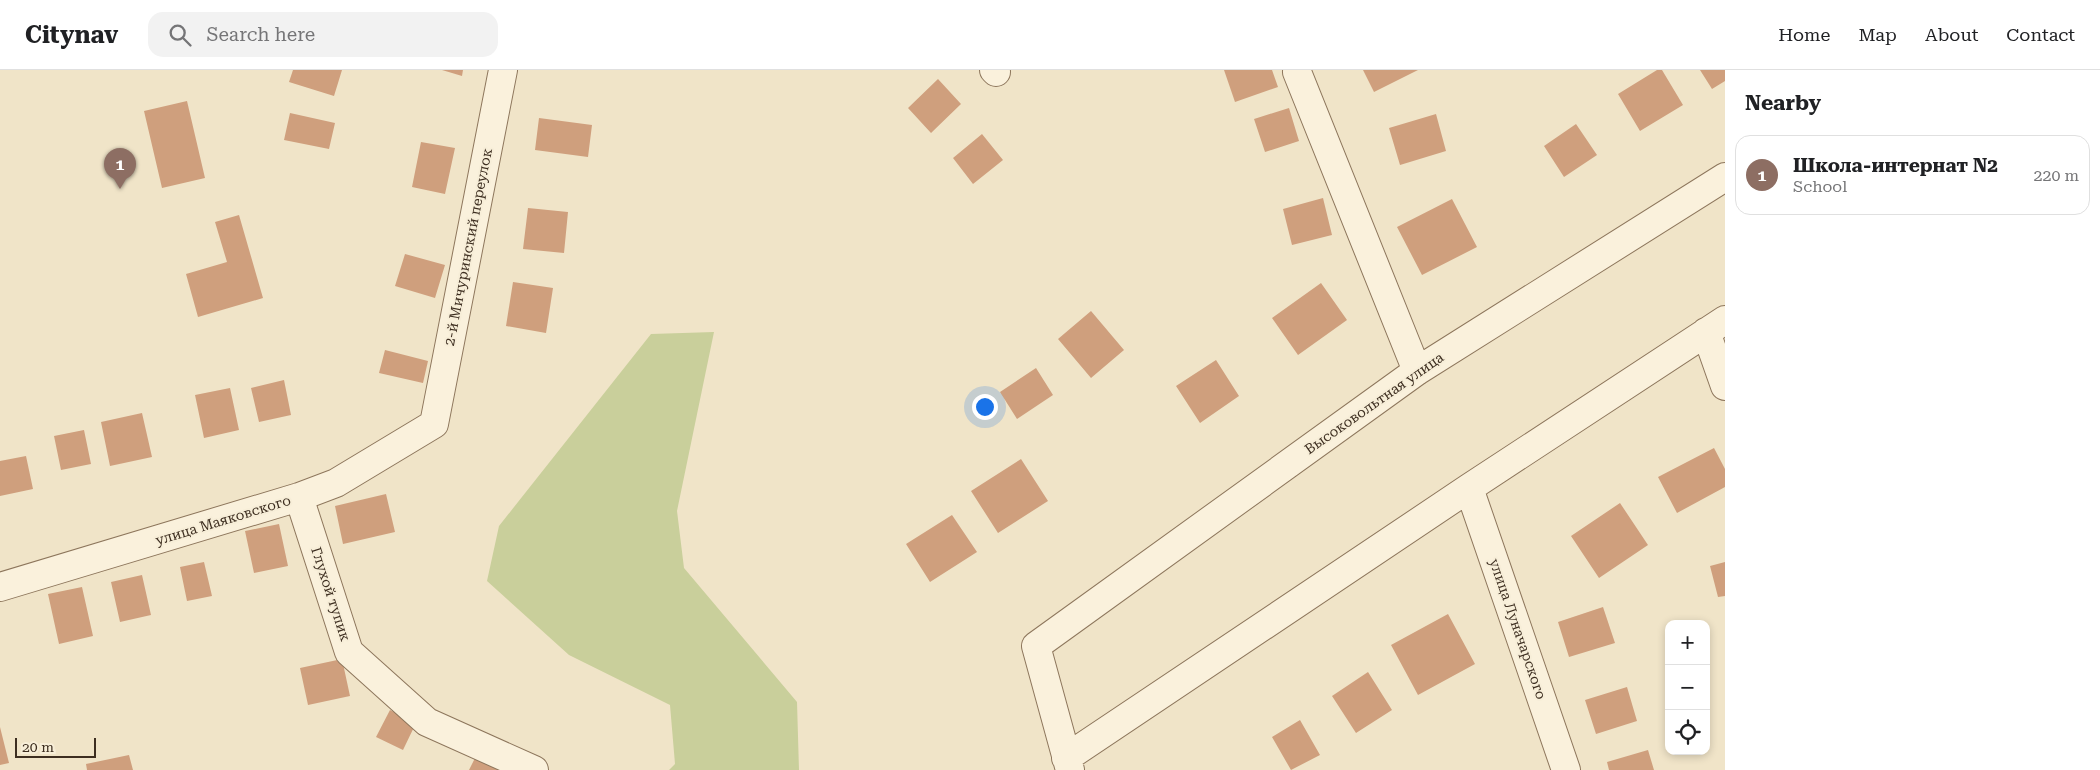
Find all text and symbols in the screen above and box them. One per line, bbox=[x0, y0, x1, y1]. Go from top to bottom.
search box bbox=[148, 12, 498, 57]
text: Citynav bbox=[25, 21, 118, 49]
icon: search bbox=[166, 21, 194, 49]
text: Search here bbox=[206, 23, 315, 46]
text: Home bbox=[1778, 24, 1830, 45]
text: Map bbox=[1858, 24, 1897, 45]
text: About bbox=[1925, 24, 1978, 45]
text: Contact bbox=[2006, 24, 2075, 45]
text: Nearby bbox=[1745, 91, 1821, 115]
street label: 2-й Мичуринский переулок bbox=[441, 147, 495, 347]
pin: 1 bbox=[104, 148, 136, 189]
text: Школа-интернат N2 bbox=[1793, 154, 1998, 177]
text: 1 bbox=[1758, 166, 1766, 185]
text: 220 m bbox=[2033, 166, 2079, 185]
text: School bbox=[1793, 177, 1847, 196]
street label: Высоковольтная улица bbox=[1301, 349, 1447, 457]
your location bbox=[972, 394, 998, 420]
street label: улица Маяковского bbox=[153, 492, 293, 548]
street label: Глухой тупик bbox=[308, 545, 354, 643]
street label: улица Луначарского bbox=[1486, 557, 1550, 701]
map controls bbox=[1665, 620, 1710, 755]
button: + bbox=[1665, 620, 1710, 665]
button: − bbox=[1665, 665, 1710, 710]
button: locate bbox=[1665, 710, 1710, 755]
scale bar bbox=[15, 735, 96, 758]
text: 20 m bbox=[22, 739, 54, 755]

